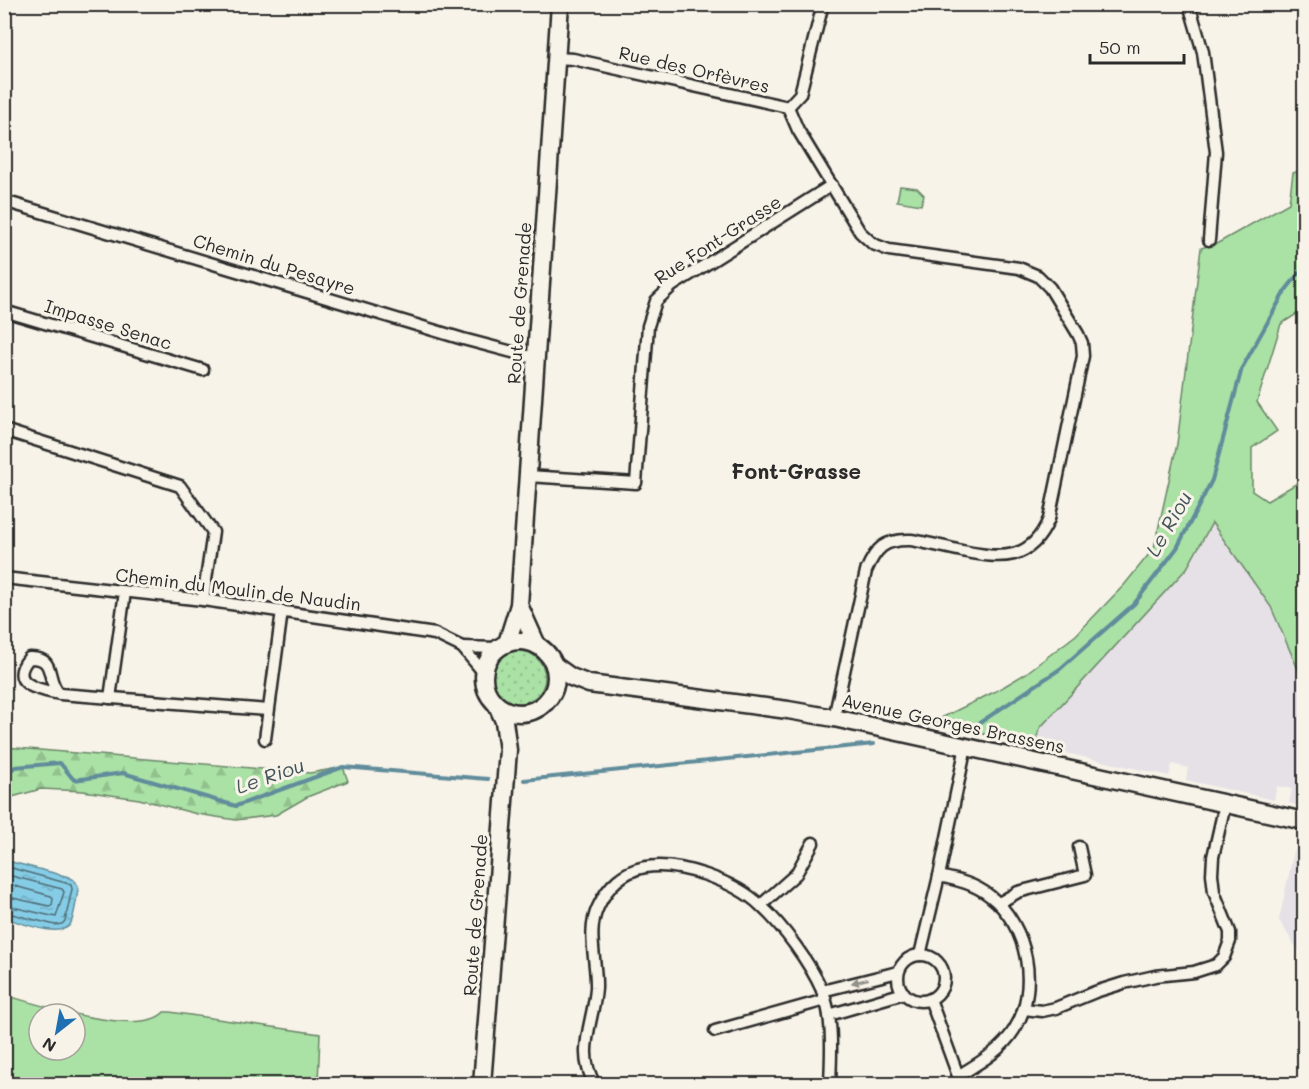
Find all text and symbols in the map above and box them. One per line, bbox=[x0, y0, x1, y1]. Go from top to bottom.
scale bar bbox=[1090, 27, 1184, 65]
text: 50 m bbox=[1099, 35, 1141, 59]
street label: Rue des Orfèvres bbox=[617, 40, 772, 98]
street label: Rue Font-Grasse bbox=[649, 189, 786, 289]
street label: Route de Grenade bbox=[501, 221, 537, 385]
street label: Chemin du Pesayre bbox=[190, 228, 358, 300]
street label: Impasse Senac bbox=[42, 293, 175, 355]
district label: Font-Grasse bbox=[731, 457, 861, 484]
water label: Le Riou bbox=[1139, 486, 1197, 561]
street label: Chemin du Moulin de Naudin bbox=[114, 562, 362, 616]
street label: Avenue Georges Brassens bbox=[840, 688, 1067, 758]
water label: Le Riou bbox=[232, 751, 307, 799]
street label: Route de Grenade bbox=[457, 833, 493, 997]
one-way arrow bbox=[851, 977, 870, 987]
north arrow bbox=[27, 1002, 87, 1062]
text: N bbox=[38, 1033, 60, 1057]

